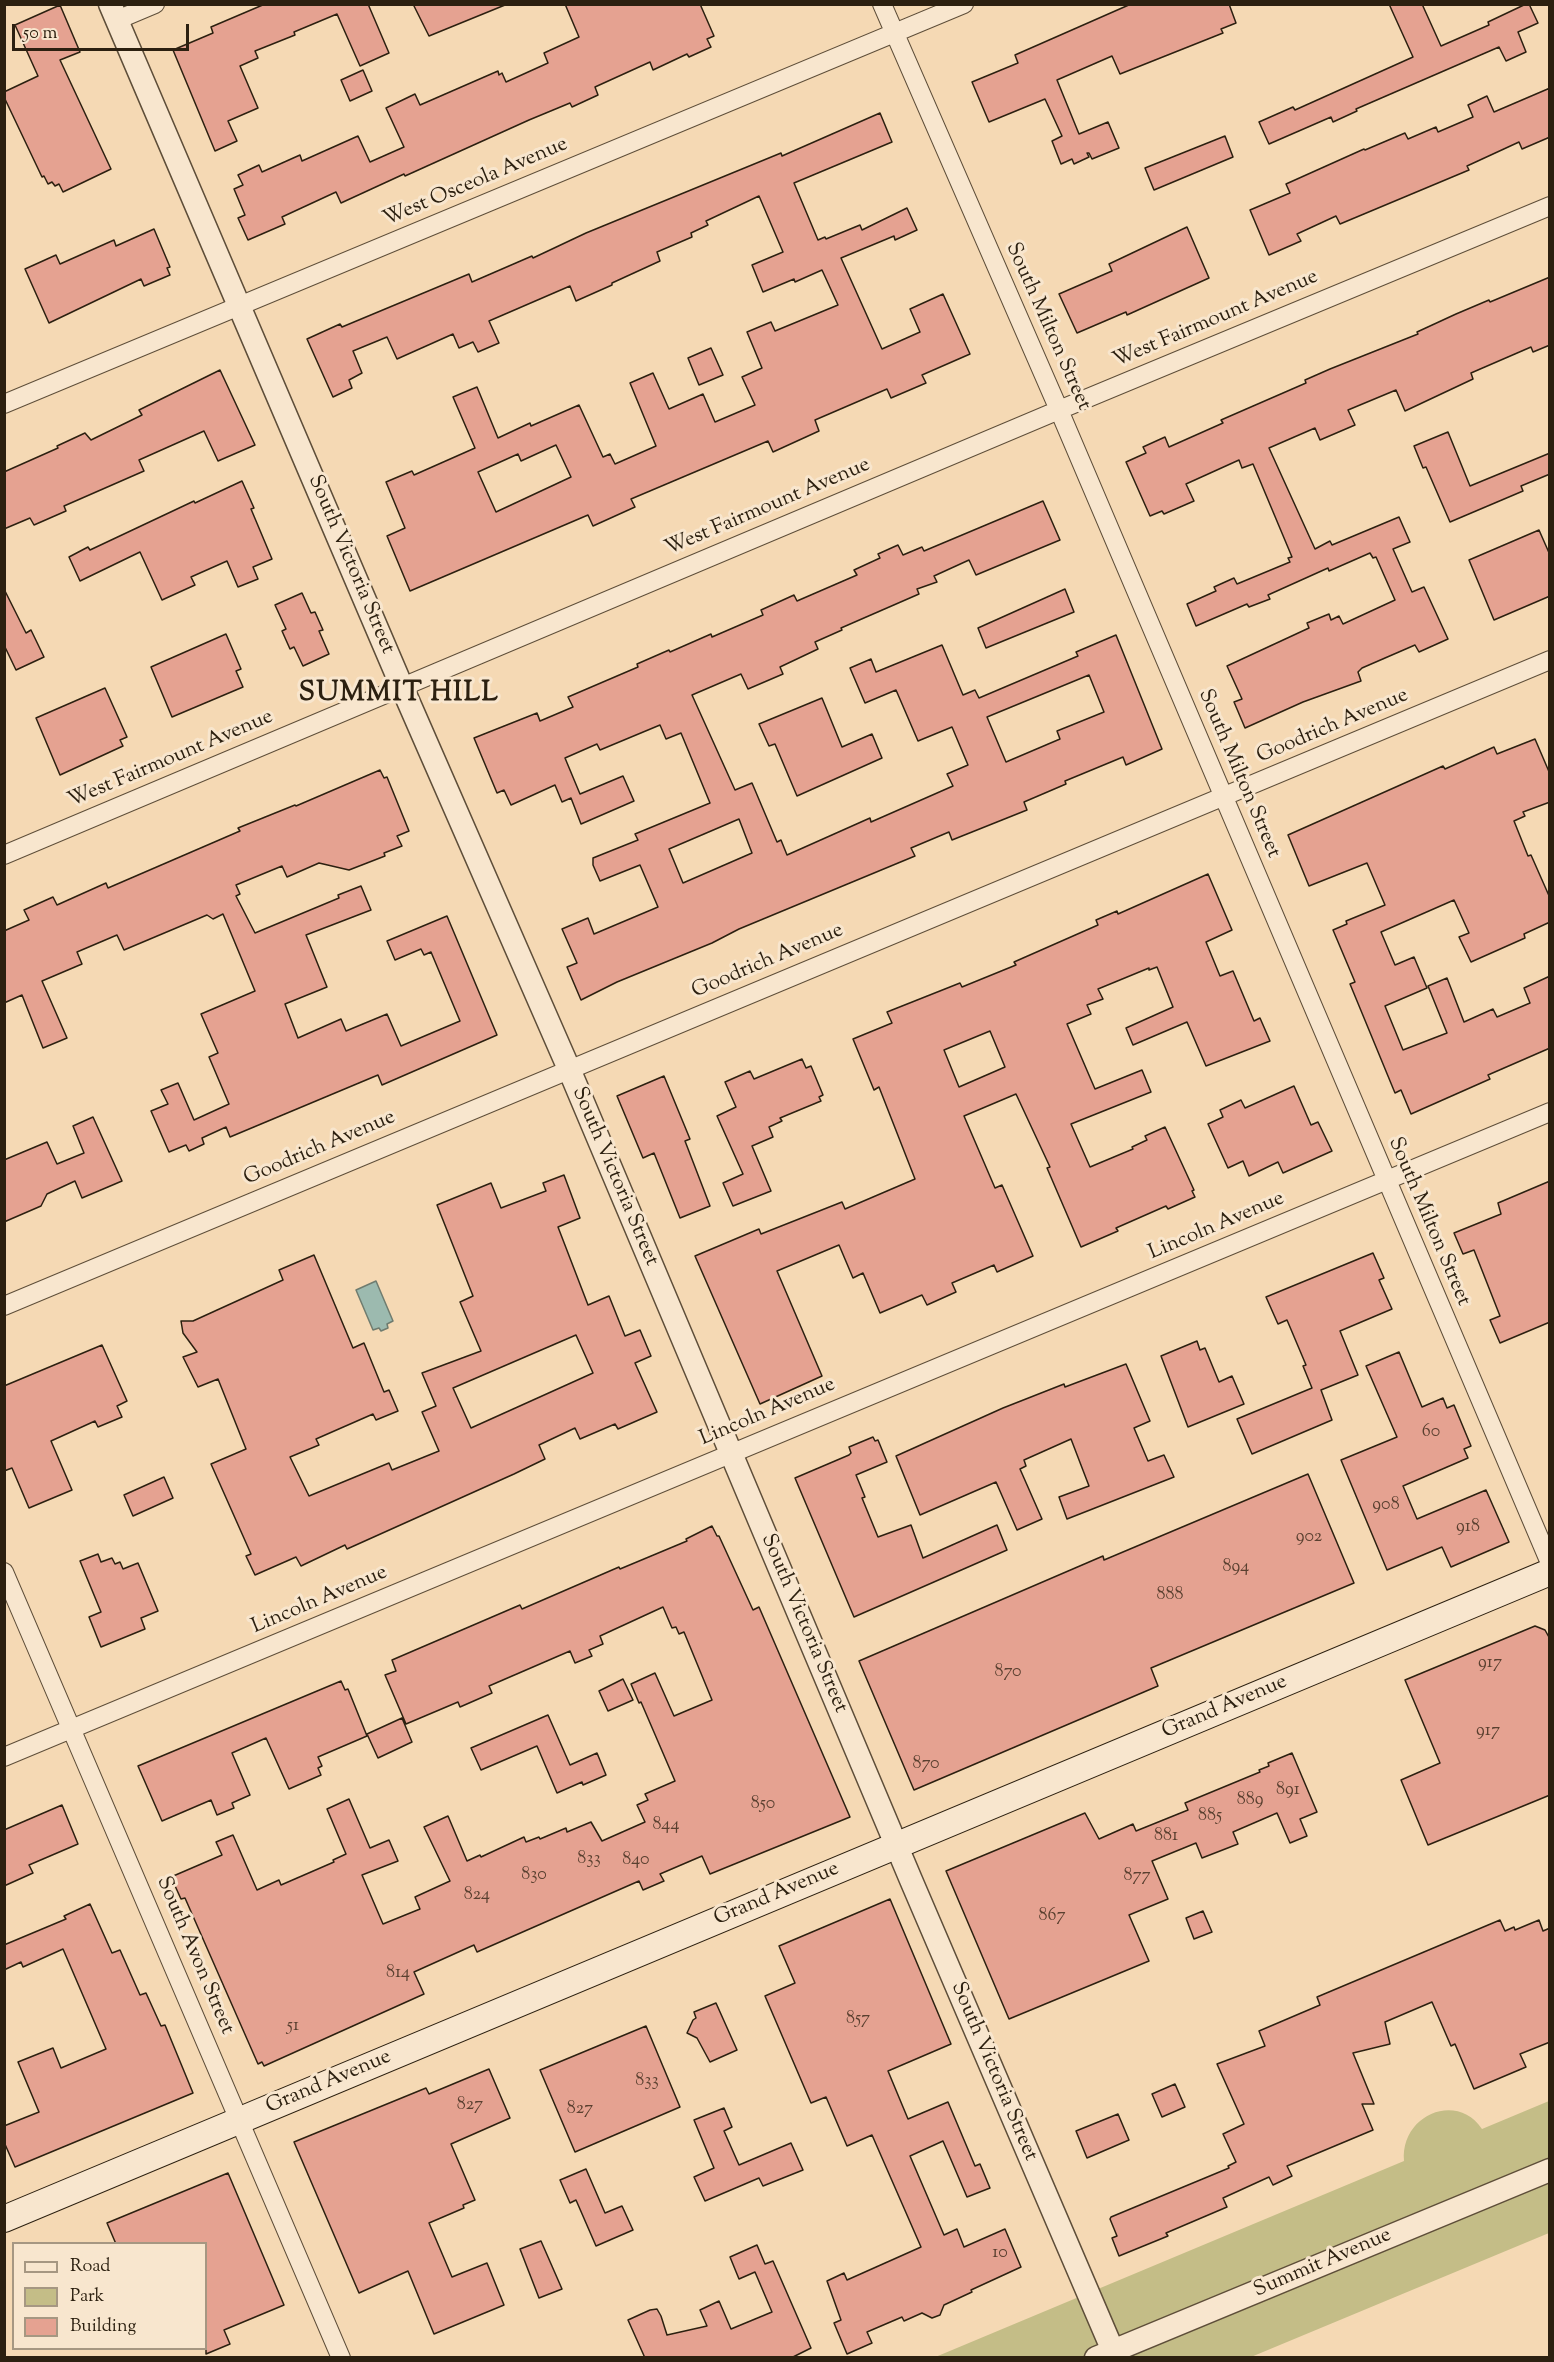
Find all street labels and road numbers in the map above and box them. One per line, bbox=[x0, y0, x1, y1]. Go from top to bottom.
street label: West Osceola Avenue bbox=[380, 133, 572, 233]
street label: South Milton Street bbox=[999, 239, 1095, 415]
street label: West Fairmount Avenue bbox=[1110, 265, 1322, 375]
street label: West Fairmount Avenue bbox=[662, 453, 874, 563]
street label: South Victoria Street bbox=[301, 472, 399, 658]
street label: Goodrich Avenue bbox=[1254, 684, 1412, 770]
street label: South Milton Street bbox=[1191, 686, 1285, 862]
street label: West Fairmount Avenue bbox=[65, 705, 277, 815]
street label: Goodrich Avenue bbox=[689, 919, 847, 1005]
street label: South Victoria Street bbox=[565, 1084, 663, 1270]
street label: Goodrich Avenue bbox=[241, 1106, 399, 1192]
street label: South Milton Street bbox=[1381, 1134, 1475, 1310]
street label: Lincoln Avenue bbox=[1146, 1187, 1288, 1267]
street label: Lincoln Avenue bbox=[697, 1373, 839, 1453]
street label: South Victoria Street bbox=[754, 1531, 852, 1717]
street label: Lincoln Avenue bbox=[249, 1561, 391, 1641]
street label: Grand Avenue bbox=[1159, 1670, 1291, 1746]
street label: Grand Avenue bbox=[711, 1857, 843, 1933]
street label: South Avon Street bbox=[149, 1873, 239, 2039]
street label: South Victoria Street bbox=[944, 1979, 1042, 2165]
street label: Grand Avenue bbox=[263, 2045, 395, 2121]
street label: Summit Avenue bbox=[1250, 2224, 1396, 2304]

